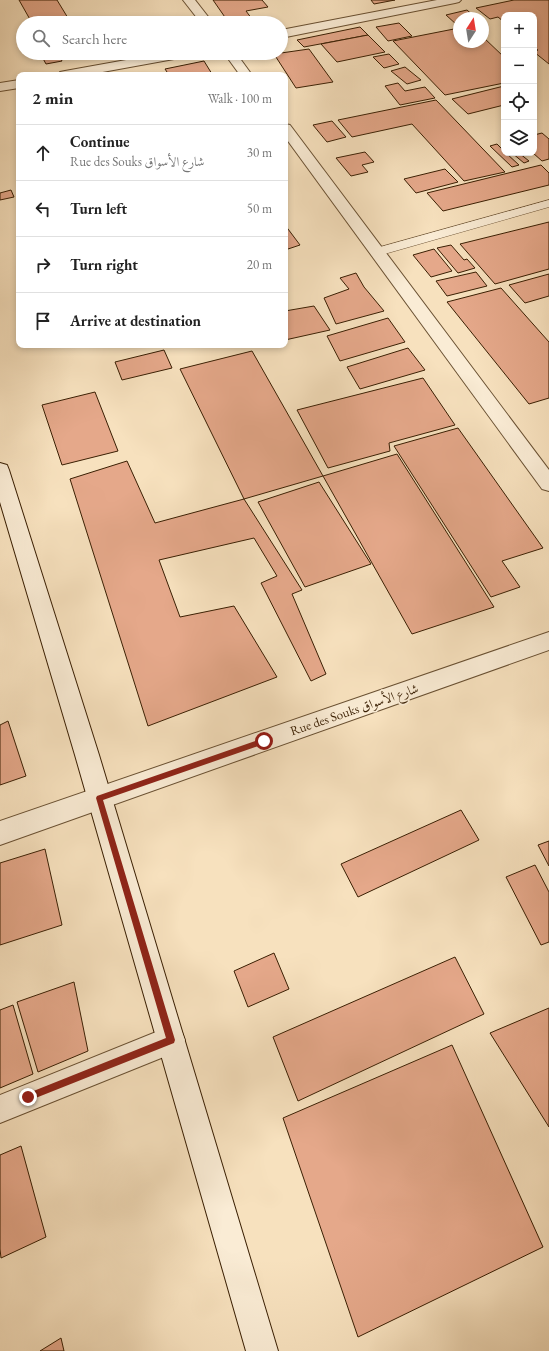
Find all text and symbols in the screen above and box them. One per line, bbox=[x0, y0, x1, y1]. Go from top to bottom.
north arrow bbox=[453, 12, 489, 48]
map controls bbox=[501, 12, 537, 156]
button: + bbox=[501, 12, 537, 48]
search box bbox=[16, 16, 288, 60]
icon: search bbox=[30, 27, 52, 49]
text: Search here bbox=[62, 29, 127, 48]
button: − bbox=[501, 48, 537, 84]
button: locate bbox=[501, 84, 537, 120]
text: 2 min bbox=[32, 87, 73, 109]
text: Walk · 100 m bbox=[208, 90, 272, 107]
button: layers bbox=[501, 120, 537, 156]
text: Continue bbox=[70, 132, 130, 151]
icon: ahead bbox=[32, 142, 54, 164]
text: 30 m bbox=[247, 144, 272, 161]
text: Rue des Souks شارع الأسواق bbox=[70, 153, 204, 170]
icon: left bbox=[32, 198, 54, 220]
text: Turn left bbox=[70, 199, 127, 218]
text: 50 m bbox=[247, 200, 272, 217]
icon: right bbox=[32, 254, 54, 276]
text: Turn right bbox=[70, 255, 138, 274]
text: 20 m bbox=[247, 256, 272, 273]
icon: arrive bbox=[32, 310, 54, 332]
text: Arrive at destination bbox=[70, 311, 201, 330]
street label: Rue des Souks شارع الأسواق bbox=[288, 680, 421, 742]
route start bbox=[255, 732, 273, 750]
route end bbox=[19, 1088, 37, 1106]

